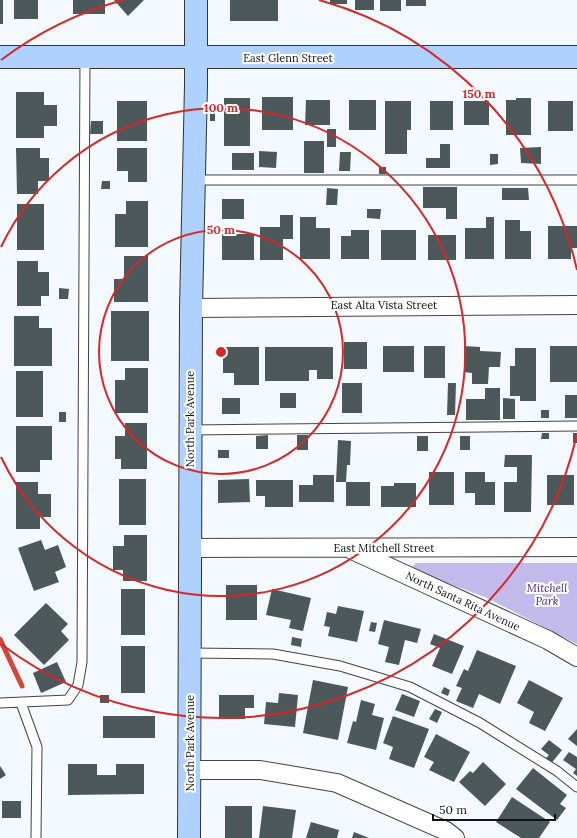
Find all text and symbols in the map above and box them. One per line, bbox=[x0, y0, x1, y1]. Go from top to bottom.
street label: East Glenn Street bbox=[243, 51, 333, 65]
text: 150 m bbox=[462, 86, 496, 101]
text: 100 m bbox=[204, 100, 238, 115]
text: 50 m bbox=[207, 222, 235, 237]
street label: East Alta Vista Street bbox=[331, 298, 438, 312]
centre of rings bbox=[214, 345, 228, 359]
street label: North Park Avenue bbox=[183, 371, 197, 467]
street label: East Mitchell Street bbox=[334, 541, 435, 555]
street label: North Santa Rita Avenue bbox=[403, 568, 523, 634]
park label: Mitchell Park bbox=[527, 581, 567, 608]
street label: North Park Avenue bbox=[183, 695, 197, 791]
scale bar bbox=[433, 796, 555, 822]
text: 50 m bbox=[439, 802, 467, 817]

